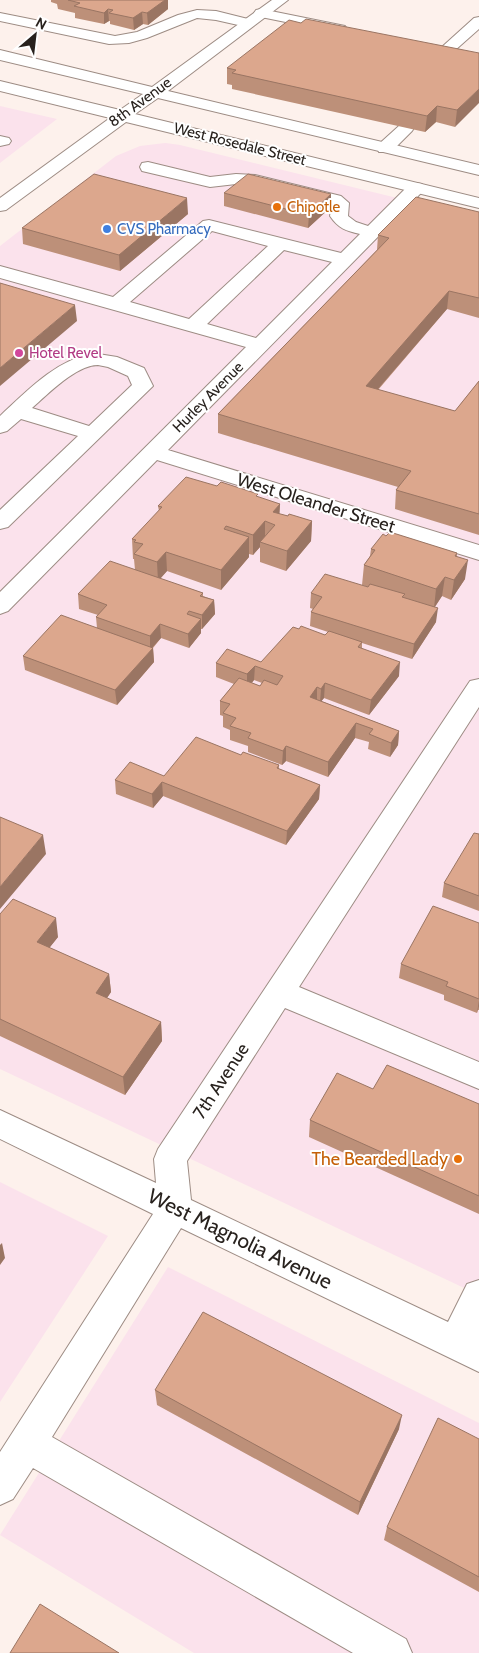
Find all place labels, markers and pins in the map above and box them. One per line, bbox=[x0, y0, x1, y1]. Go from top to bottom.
place label: Chipotle bbox=[287, 198, 341, 216]
marker: Chipotle bbox=[271, 201, 283, 213]
place label: CVS Pharmacy bbox=[117, 220, 211, 238]
marker: CVS Pharmacy bbox=[101, 223, 113, 235]
place label: Hotel Revel bbox=[29, 344, 102, 362]
marker: Hotel Revel bbox=[13, 347, 25, 359]
place label: The Bearded Lady bbox=[311, 1148, 448, 1170]
marker: The Bearded Lady bbox=[452, 1153, 464, 1165]

